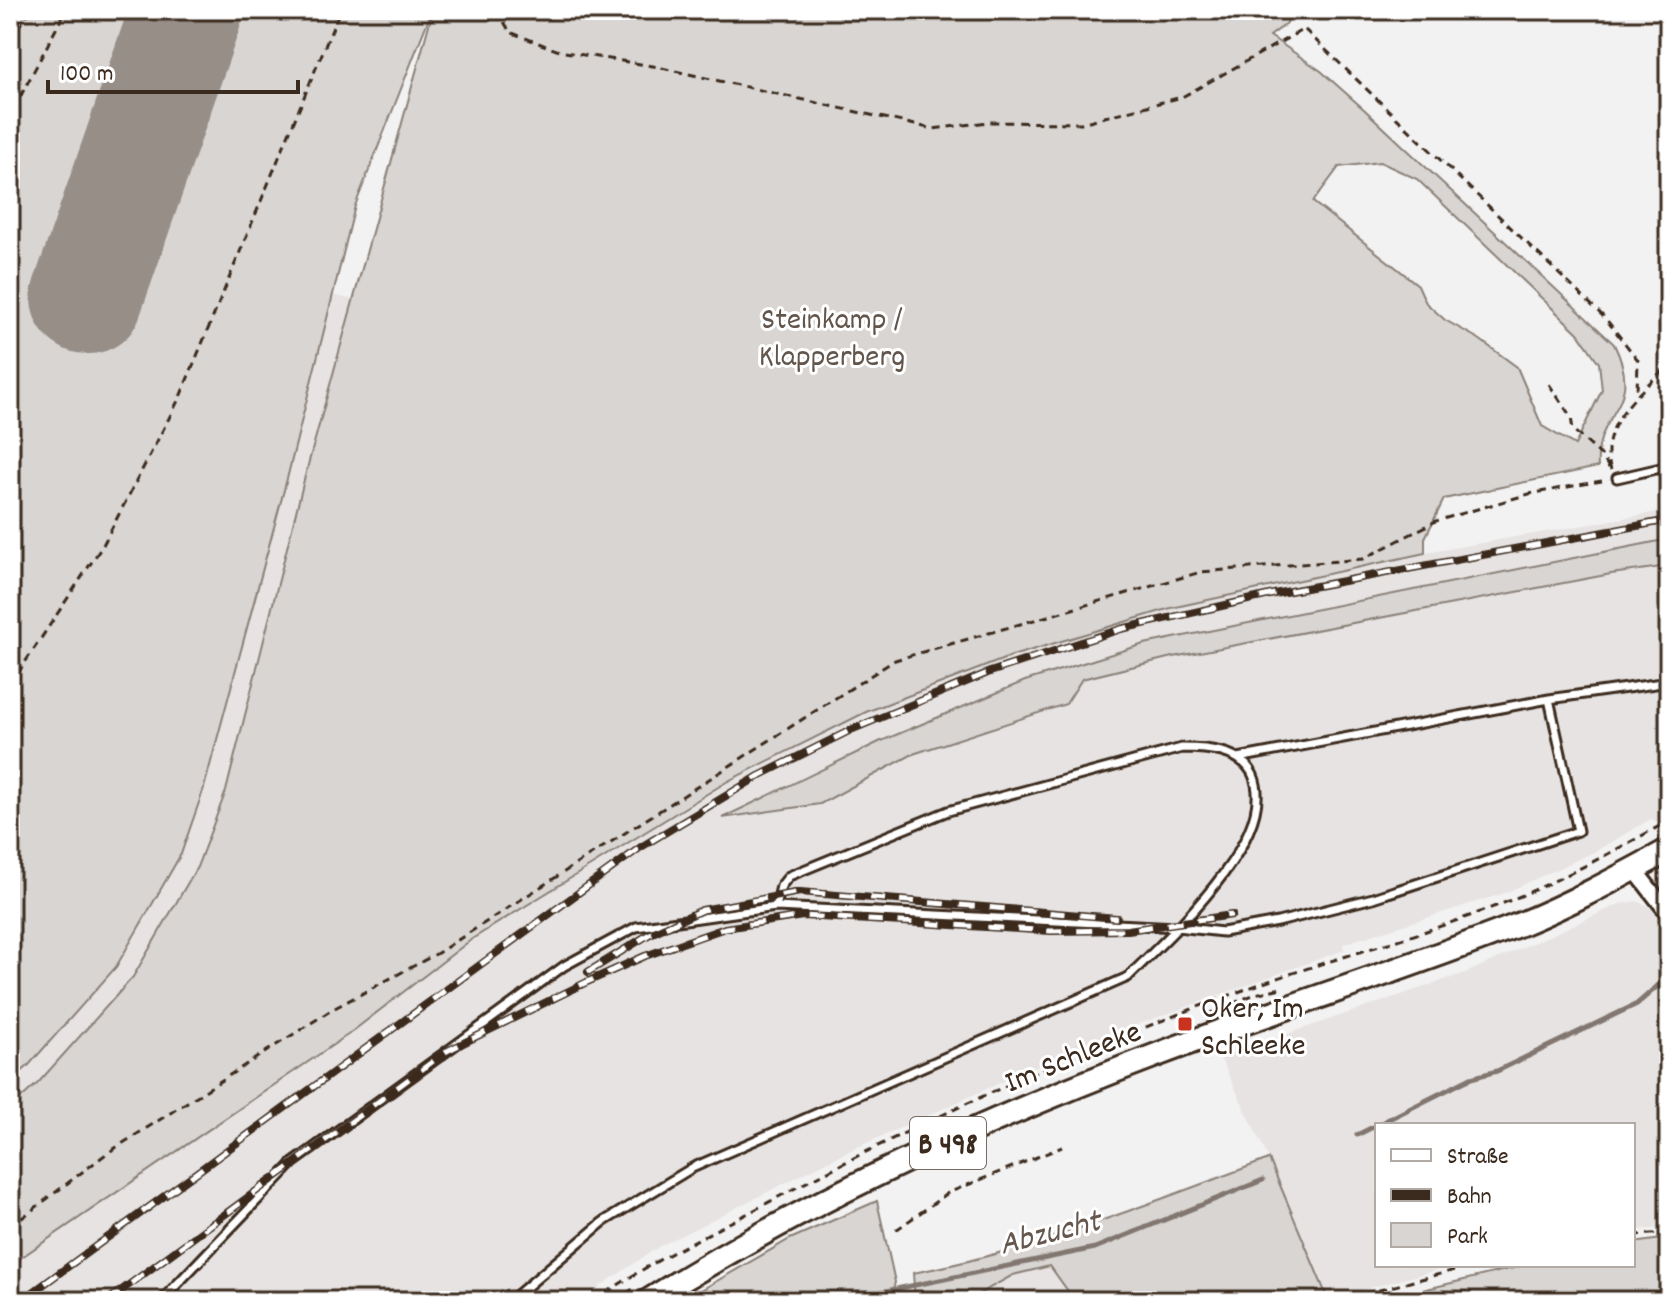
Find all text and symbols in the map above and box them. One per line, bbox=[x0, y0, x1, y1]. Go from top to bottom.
scale bar bbox=[48, 44, 298, 94]
text: 100 m bbox=[60, 58, 113, 92]
park label: Steinkamp / Klapperberg bbox=[759, 299, 905, 382]
place label: Oker, Im Schleeke bbox=[1201, 988, 1306, 1071]
street label: Im Schleeke bbox=[999, 1011, 1149, 1108]
marker: Oker, Im Schleeke bbox=[1176, 1015, 1194, 1033]
road number: B 498 bbox=[910, 1117, 986, 1169]
legend bbox=[1375, 1123, 1635, 1267]
text: Straße bbox=[1447, 1141, 1509, 1175]
text: Bahn bbox=[1447, 1181, 1492, 1215]
water label: Abzucht bbox=[995, 1198, 1109, 1272]
text: Park bbox=[1447, 1221, 1488, 1255]

